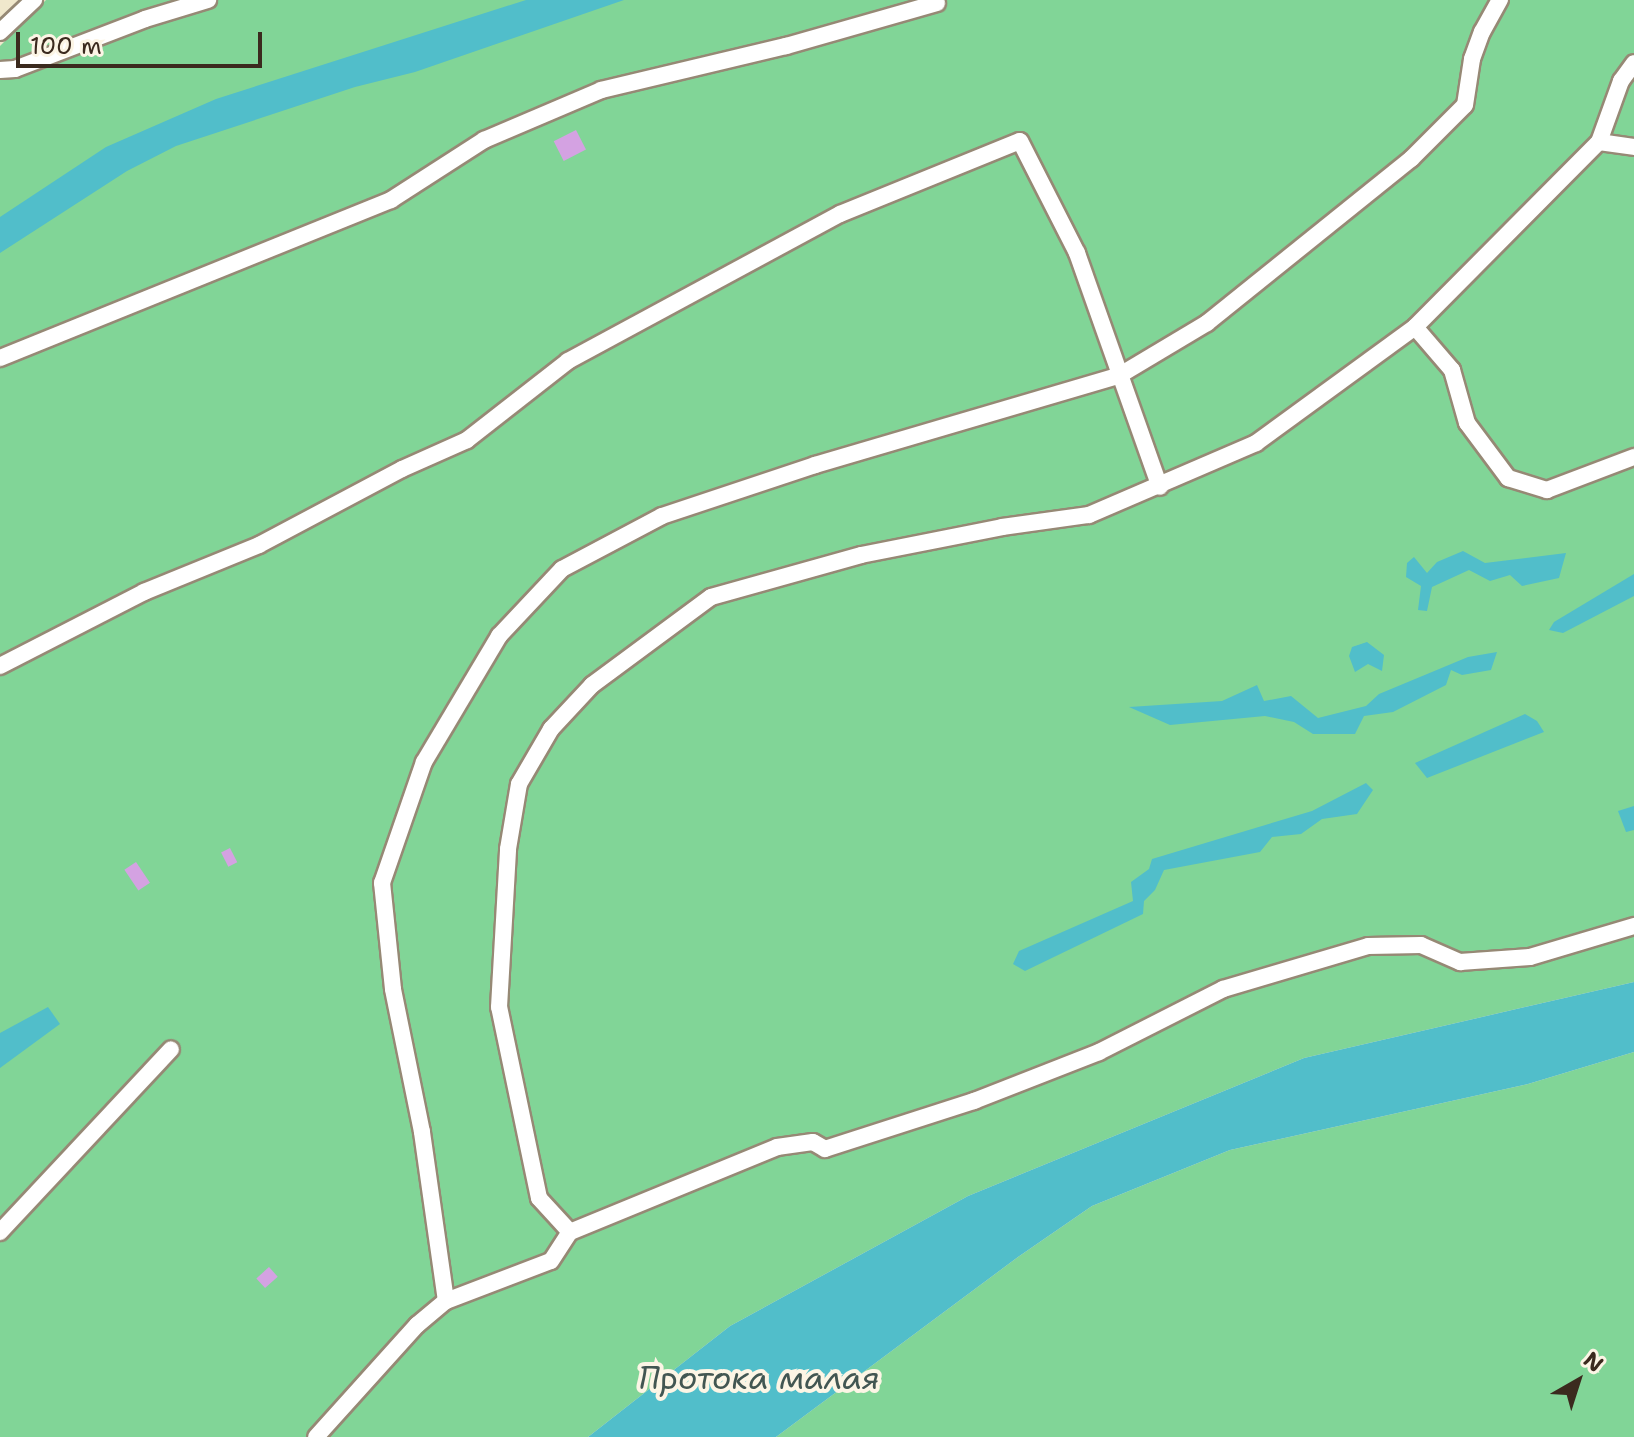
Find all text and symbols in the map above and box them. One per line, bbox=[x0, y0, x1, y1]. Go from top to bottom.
scale bar bbox=[20, 16, 266, 66]
text: 100 m bbox=[30, 30, 102, 62]
north arrow bbox=[1538, 1341, 1618, 1421]
text: N bbox=[1578, 1345, 1609, 1379]
water label: Протока малая bbox=[639, 1359, 879, 1397]

